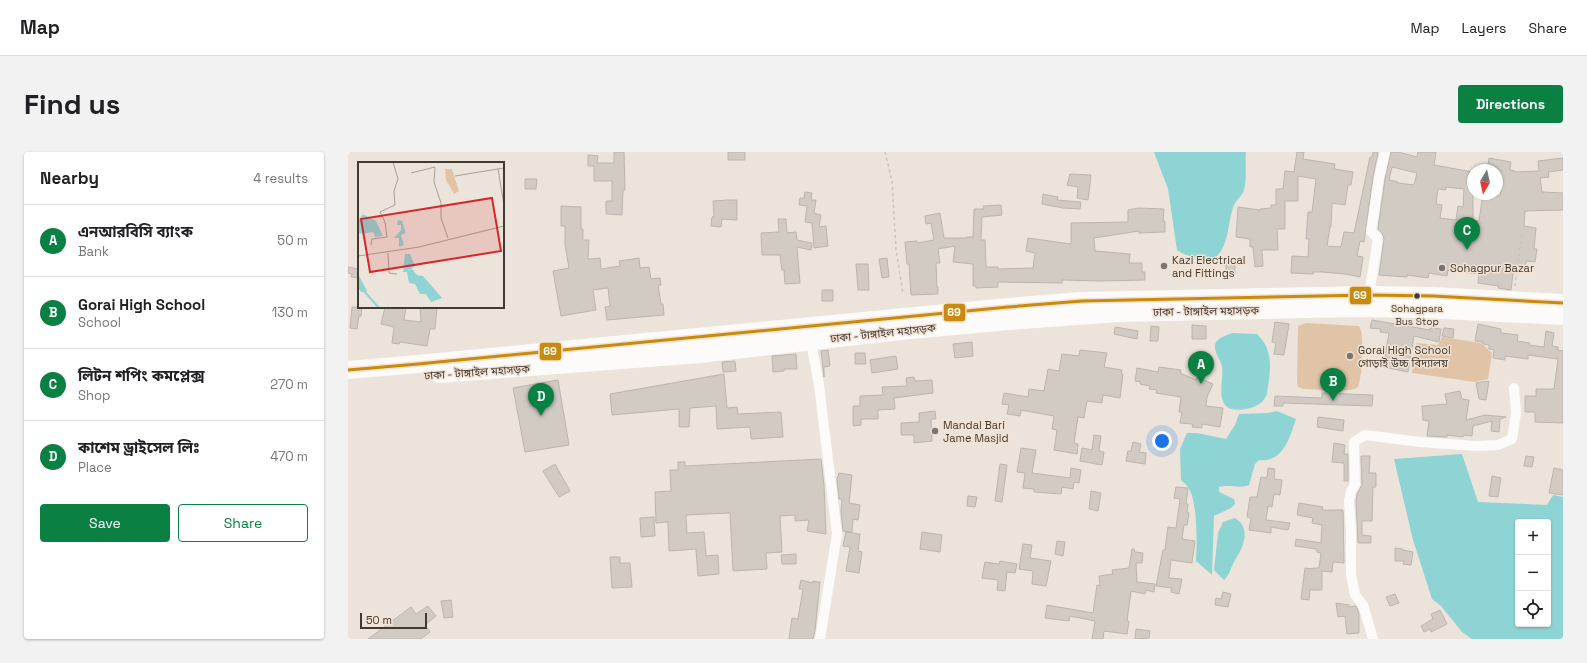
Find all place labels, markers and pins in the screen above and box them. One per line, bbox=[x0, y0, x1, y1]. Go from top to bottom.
pin: C bbox=[1454, 217, 1480, 250]
place label: Kazi Electrical and Fittings bbox=[1172, 253, 1246, 280]
marker: Kazi Electrical and Fittings bbox=[1159, 261, 1169, 271]
place label: Sohagpur Bazar bbox=[1450, 261, 1534, 275]
marker: Sohagpur Bazar bbox=[1437, 263, 1447, 273]
marker: Sohagpara Bus Stop bbox=[1412, 291, 1422, 301]
place label: Sohagpara Bus Stop bbox=[1391, 302, 1443, 328]
place label: Gorai High School গোড়াই উচ্চ বিদ্যালয় bbox=[1358, 343, 1451, 370]
pin: A bbox=[1188, 351, 1214, 384]
marker: Gorai High School গোড়াই উচ্চ বিদ্যালয় bbox=[1345, 351, 1355, 361]
pin: B bbox=[1320, 368, 1346, 401]
pin: D bbox=[528, 383, 554, 416]
place label: Mandal Bari Jame Masjid bbox=[943, 418, 1008, 445]
marker: Mandal Bari Jame Masjid bbox=[930, 426, 940, 436]

